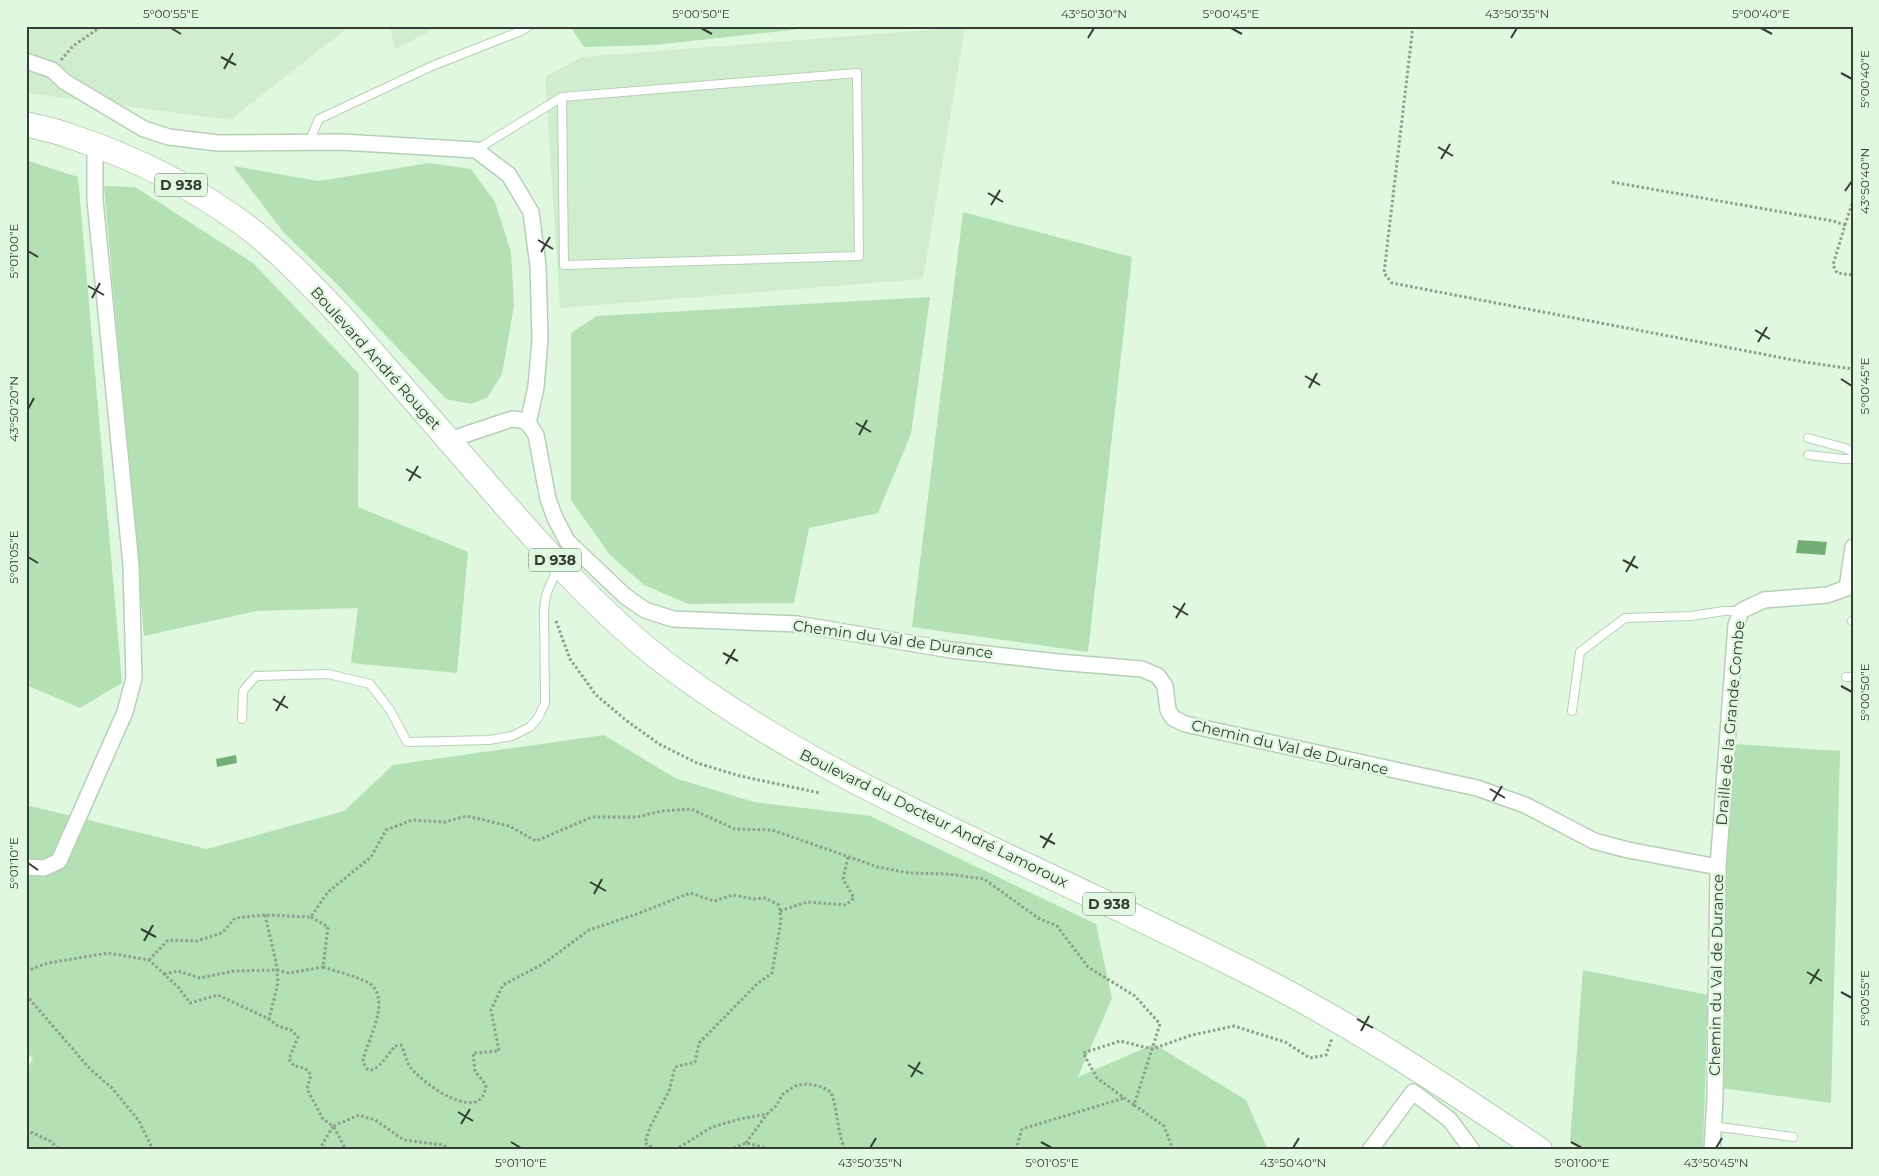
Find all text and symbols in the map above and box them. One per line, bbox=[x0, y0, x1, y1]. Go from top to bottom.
text: 5°00'55"E bbox=[143, 6, 199, 21]
text: 5°00'50"E bbox=[672, 6, 730, 21]
text: 43°50'30"N bbox=[1061, 6, 1127, 21]
text: 5°00'45"E bbox=[1203, 6, 1259, 21]
text: 43°50'35"N bbox=[1485, 6, 1549, 21]
text: 5°00'40"E bbox=[1732, 6, 1790, 21]
text: 5°00'40"E bbox=[1857, 50, 1872, 108]
text: 43°50'40"N bbox=[1857, 148, 1872, 214]
road number: D 938 bbox=[155, 174, 207, 196]
text: 5°01'00"E bbox=[6, 224, 21, 278]
street label: Boulevard André Rouget bbox=[307, 283, 445, 433]
text: 5°00'45"E bbox=[1857, 358, 1872, 414]
text: 43°50'20"N bbox=[6, 376, 21, 442]
text: 5°01'05"E bbox=[6, 530, 21, 584]
road number: D 938 bbox=[529, 548, 581, 572]
street label: Chemin du Val de Durance bbox=[792, 616, 994, 662]
street label: Draille de la Grande Combe bbox=[1712, 620, 1748, 826]
text: 5°00'50"E bbox=[1857, 663, 1872, 721]
street label: Chemin du Val de Durance bbox=[1189, 715, 1391, 779]
street label: Boulevard du Docteur André Lamoroux bbox=[797, 745, 1071, 891]
text: 5°01'10"E bbox=[6, 837, 21, 889]
street label: Chemin du Val de Durance bbox=[1705, 874, 1727, 1076]
road number: D 938 bbox=[1083, 892, 1135, 916]
text: 5°00'55"E bbox=[1857, 970, 1872, 1026]
text: 5°01'10"E bbox=[495, 1155, 547, 1170]
text: 43°50'35"N bbox=[838, 1155, 902, 1170]
text: 5°01'05"E bbox=[1025, 1155, 1079, 1170]
text: 43°50'40"N bbox=[1260, 1155, 1326, 1170]
text: 5°01'00"E bbox=[1555, 1155, 1609, 1170]
text: 43°50'45"N bbox=[1683, 1155, 1749, 1170]

